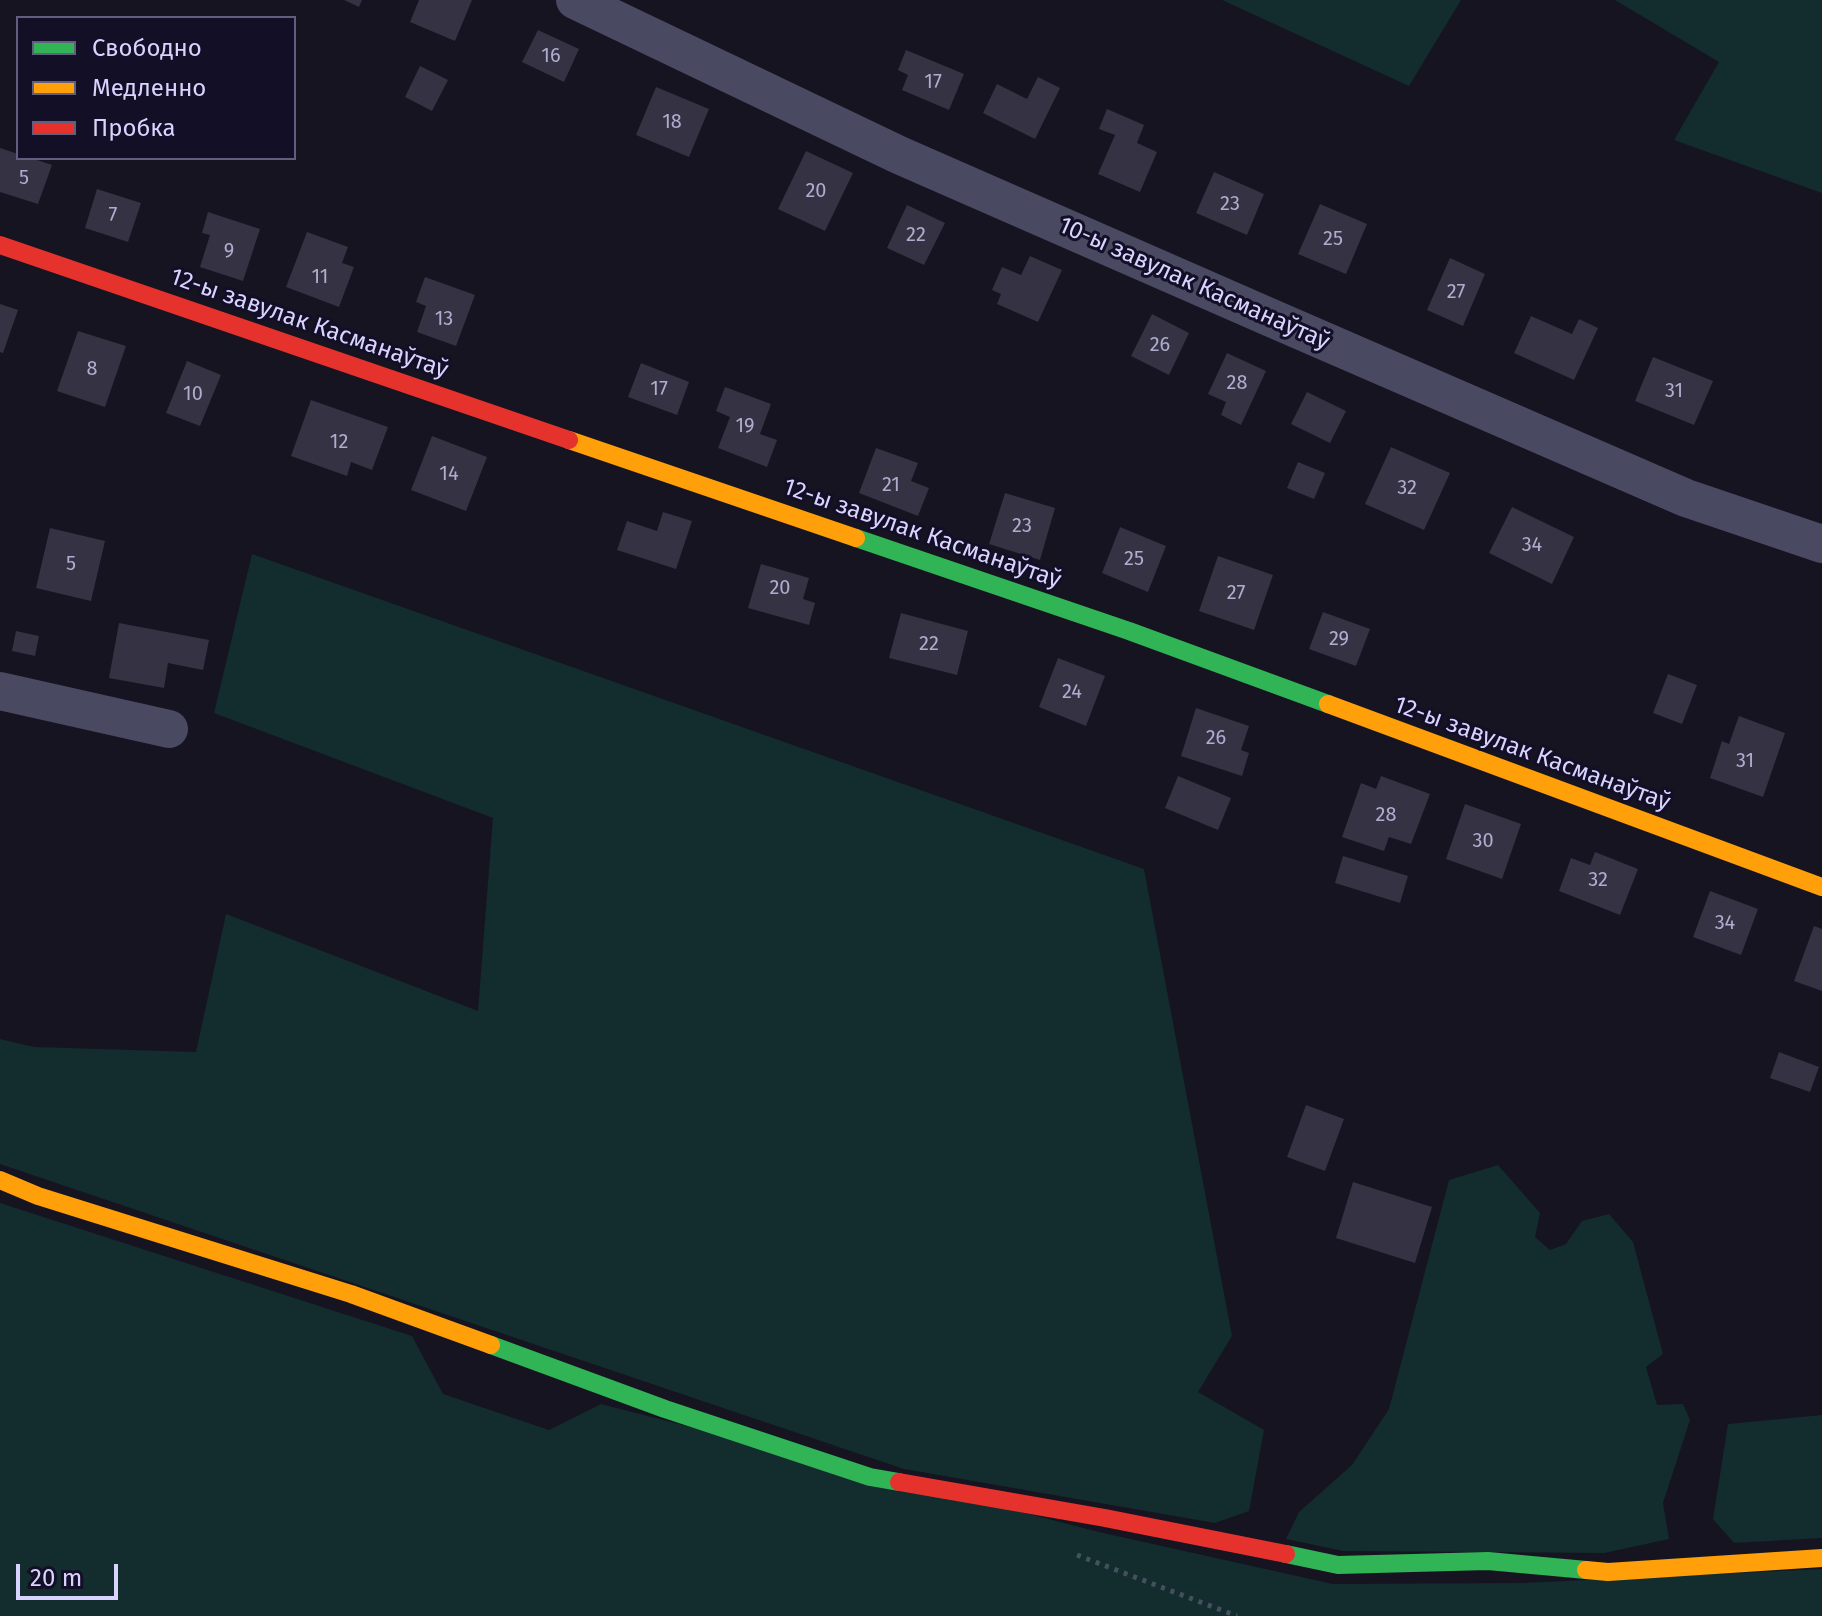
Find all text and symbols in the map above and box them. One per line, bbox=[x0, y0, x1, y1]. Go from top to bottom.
legend bbox=[16, 16, 296, 160]
text: Свободно bbox=[92, 34, 202, 62]
house number: 16 bbox=[541, 44, 561, 68]
house number: 17 bbox=[924, 70, 942, 94]
text: Медленно bbox=[92, 74, 206, 102]
house number: 18 bbox=[662, 110, 682, 134]
text: Пробка bbox=[92, 114, 176, 142]
house number: 5 bbox=[19, 166, 29, 190]
house number: 20 bbox=[805, 179, 827, 203]
house number: 23 bbox=[1220, 192, 1240, 216]
house number: 7 bbox=[109, 203, 117, 227]
street label: 10-ы завулак Касманаўтаў bbox=[1054, 211, 1334, 357]
house number: 22 bbox=[906, 223, 926, 247]
house number: 25 bbox=[1323, 227, 1343, 251]
house number: 9 bbox=[224, 239, 234, 263]
street label: 12-ы завулак Касманаўтаў bbox=[166, 263, 452, 385]
house number: 11 bbox=[311, 265, 329, 289]
house number: 27 bbox=[1447, 280, 1465, 304]
house number: 13 bbox=[435, 307, 453, 331]
house number: 26 bbox=[1150, 333, 1170, 357]
house number: 8 bbox=[86, 357, 98, 381]
house number: 28 bbox=[1227, 371, 1247, 395]
house number: 17 bbox=[650, 377, 668, 401]
house number: 31 bbox=[1665, 379, 1683, 403]
house number: 10 bbox=[183, 382, 203, 406]
house number: 19 bbox=[735, 414, 755, 438]
house number: 12 bbox=[330, 430, 348, 454]
house number: 14 bbox=[439, 462, 459, 486]
street label: 12-ы завулак Касманаўтаў bbox=[779, 473, 1065, 595]
house number: 21 bbox=[882, 473, 900, 497]
house number: 32 bbox=[1397, 476, 1417, 500]
house number: 23 bbox=[1012, 514, 1032, 538]
house number: 34 bbox=[1522, 533, 1542, 557]
house number: 25 bbox=[1124, 547, 1144, 571]
house number: 5 bbox=[66, 552, 76, 576]
house number: 20 bbox=[769, 576, 791, 600]
house number: 27 bbox=[1227, 581, 1245, 605]
house number: 29 bbox=[1329, 627, 1349, 651]
house number: 22 bbox=[919, 632, 939, 656]
house number: 24 bbox=[1062, 680, 1082, 704]
street label: 12-ы завулак Касманаўтаў bbox=[1390, 691, 1674, 817]
house number: 26 bbox=[1206, 726, 1226, 750]
house number: 31 bbox=[1736, 749, 1754, 773]
house number: 28 bbox=[1376, 803, 1396, 827]
house number: 30 bbox=[1472, 829, 1494, 853]
house number: 32 bbox=[1588, 868, 1608, 892]
house number: 34 bbox=[1715, 911, 1735, 935]
scale bar bbox=[20, 1548, 122, 1598]
text: 20 m bbox=[30, 1564, 82, 1592]

